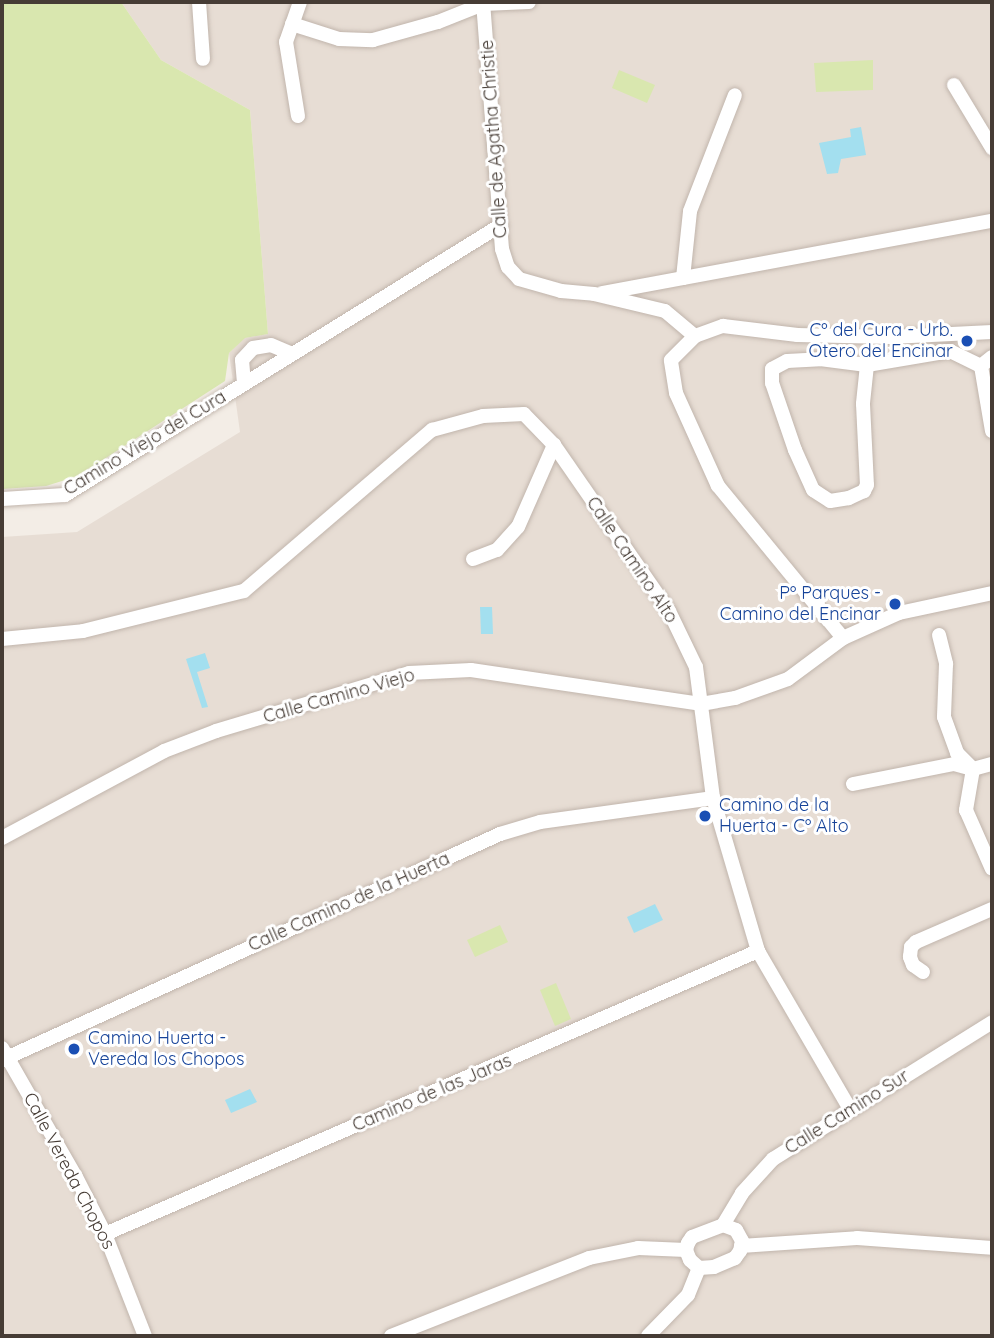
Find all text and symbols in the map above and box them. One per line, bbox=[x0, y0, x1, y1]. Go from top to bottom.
street label: Calle de Agatha Christie bbox=[476, 39, 512, 239]
place label: Cº del Cura - Urb. Otero del Encinar bbox=[809, 320, 953, 362]
marker: Cº del Cura - Urb. Otero del Encinar bbox=[959, 333, 975, 349]
street label: Camino Viejo del Cura bbox=[60, 386, 230, 500]
street label: Calle Camino Alto bbox=[582, 493, 682, 627]
place label: Pº Parques - Camino del Encinar bbox=[720, 583, 881, 626]
marker: Pº Parques - Camino del Encinar bbox=[887, 596, 903, 612]
street label: Calle Camino Viejo bbox=[261, 664, 417, 728]
place label: Camino de la Huerta - Cº Alto bbox=[719, 795, 849, 838]
marker: Camino de la Huerta - Cº Alto bbox=[697, 808, 713, 824]
street label: Calle Camino de la Huerta bbox=[245, 848, 453, 956]
place label: Camino Huerta - Vereda los Chopos bbox=[88, 1028, 244, 1070]
marker: Camino Huerta - Vereda los Chopos bbox=[66, 1041, 82, 1057]
street label: Camino de las Jaras bbox=[349, 1050, 515, 1136]
street label: Calle Camino Sur bbox=[781, 1065, 913, 1159]
street label: Calle Vereda Chopos bbox=[19, 1089, 119, 1253]

